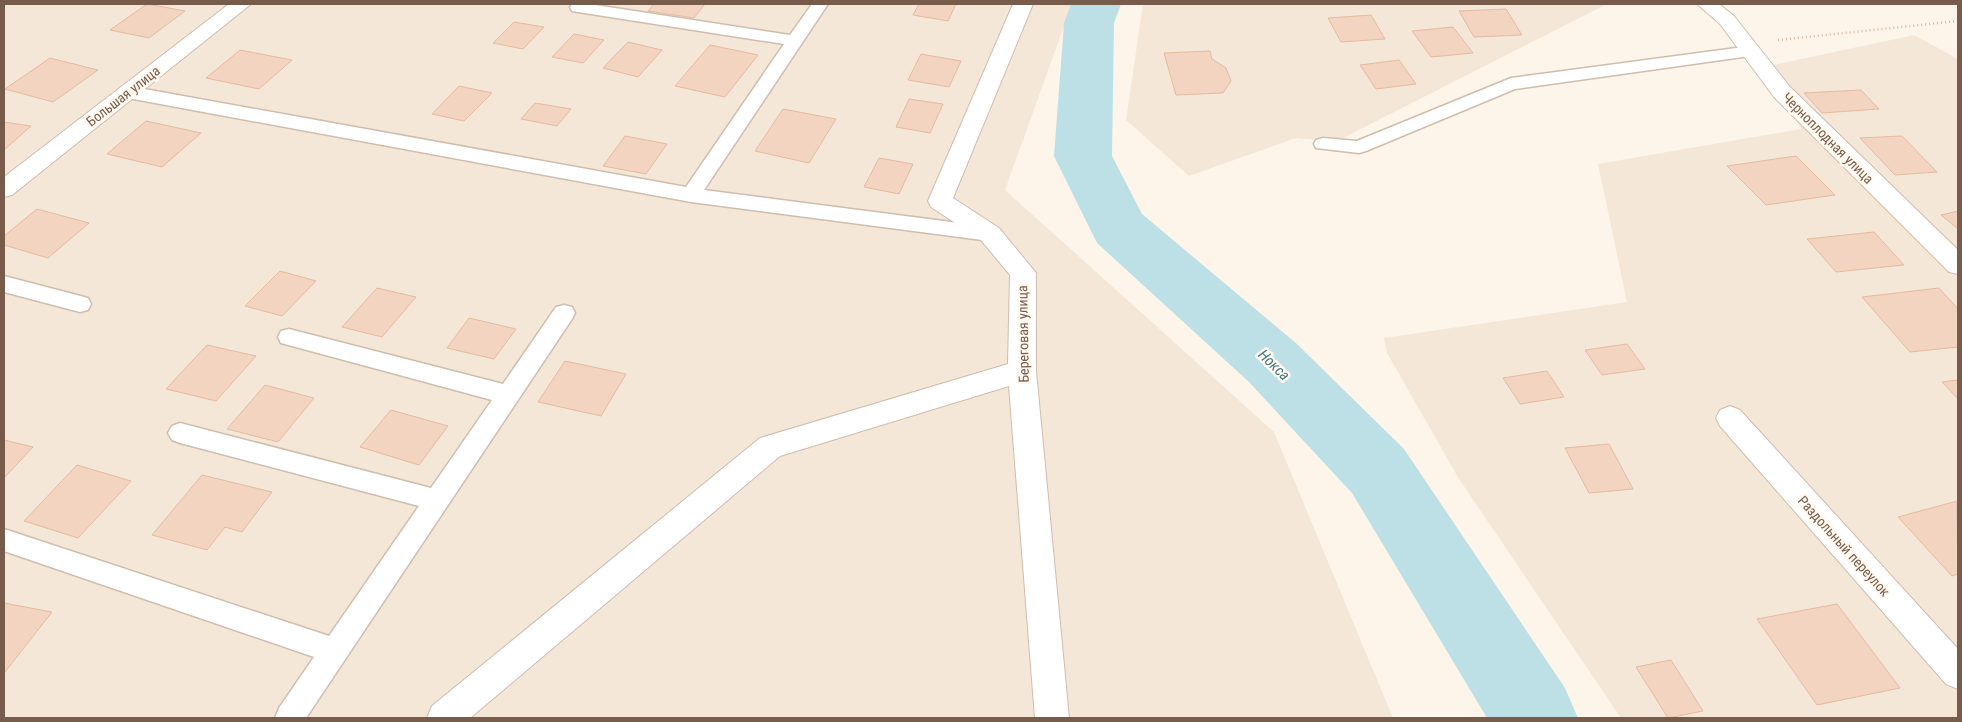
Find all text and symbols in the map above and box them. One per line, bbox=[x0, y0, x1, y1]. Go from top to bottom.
street label: Большая улица bbox=[83, 62, 163, 130]
street label: Черноплодная улица bbox=[1779, 89, 1877, 187]
street label: Береговая улица bbox=[1014, 285, 1032, 383]
water label: Нокса bbox=[1254, 346, 1294, 384]
street label: Раздольный переулок bbox=[1795, 493, 1893, 600]

